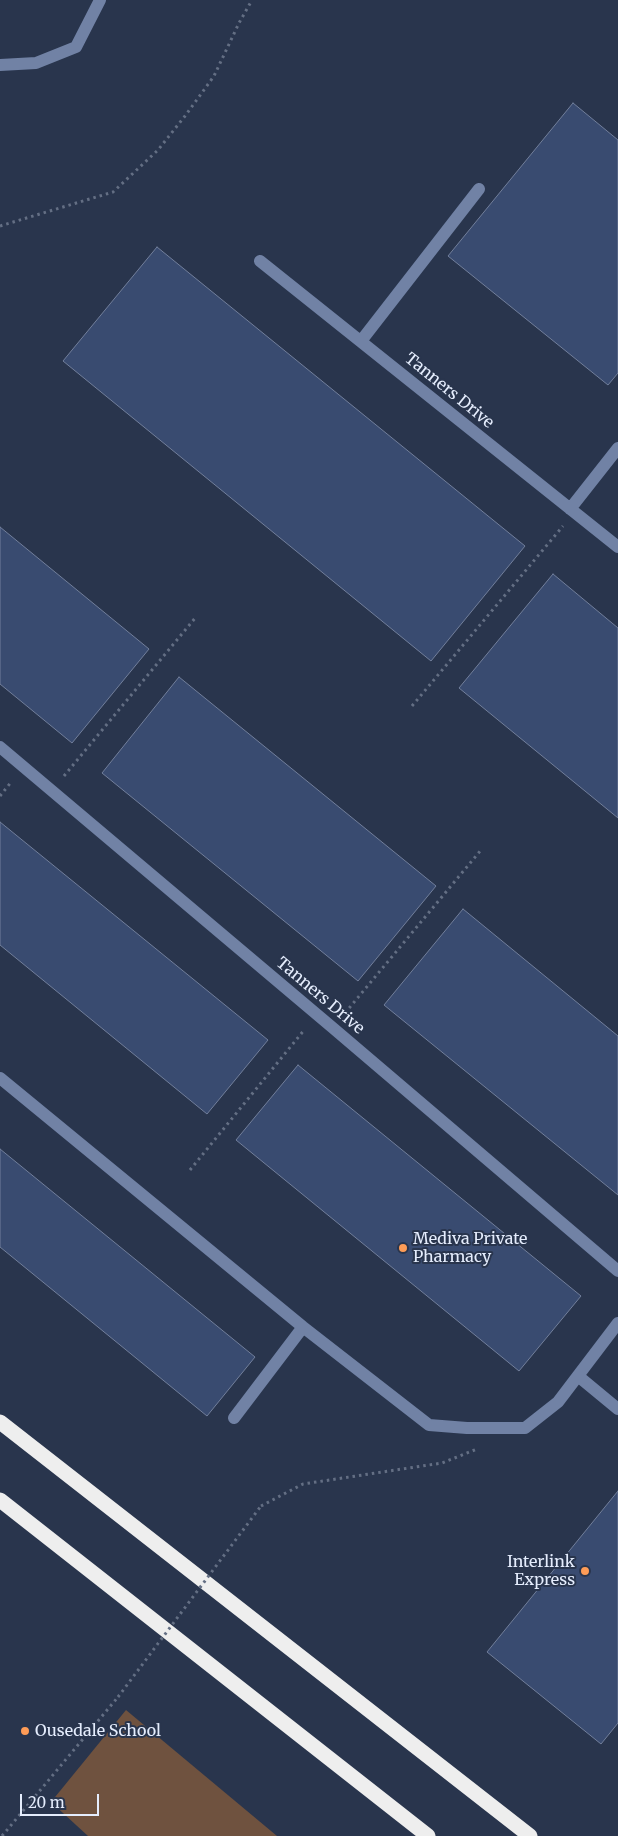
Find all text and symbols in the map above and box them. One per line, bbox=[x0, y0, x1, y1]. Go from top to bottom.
street label: Tanners Drive bbox=[401, 349, 497, 433]
street label: Tanners Drive bbox=[272, 954, 368, 1038]
place label: Mediva Private Pharmacy bbox=[413, 1229, 527, 1267]
marker: Mediva Private Pharmacy bbox=[397, 1242, 409, 1254]
place label: Interlink Express bbox=[507, 1552, 575, 1590]
marker: Interlink Express bbox=[579, 1565, 591, 1577]
place label: Ousedale School bbox=[35, 1721, 161, 1741]
marker: Ousedale School bbox=[19, 1725, 31, 1737]
scale bar bbox=[22, 1784, 101, 1816]
text: 20 m bbox=[28, 1793, 65, 1812]

